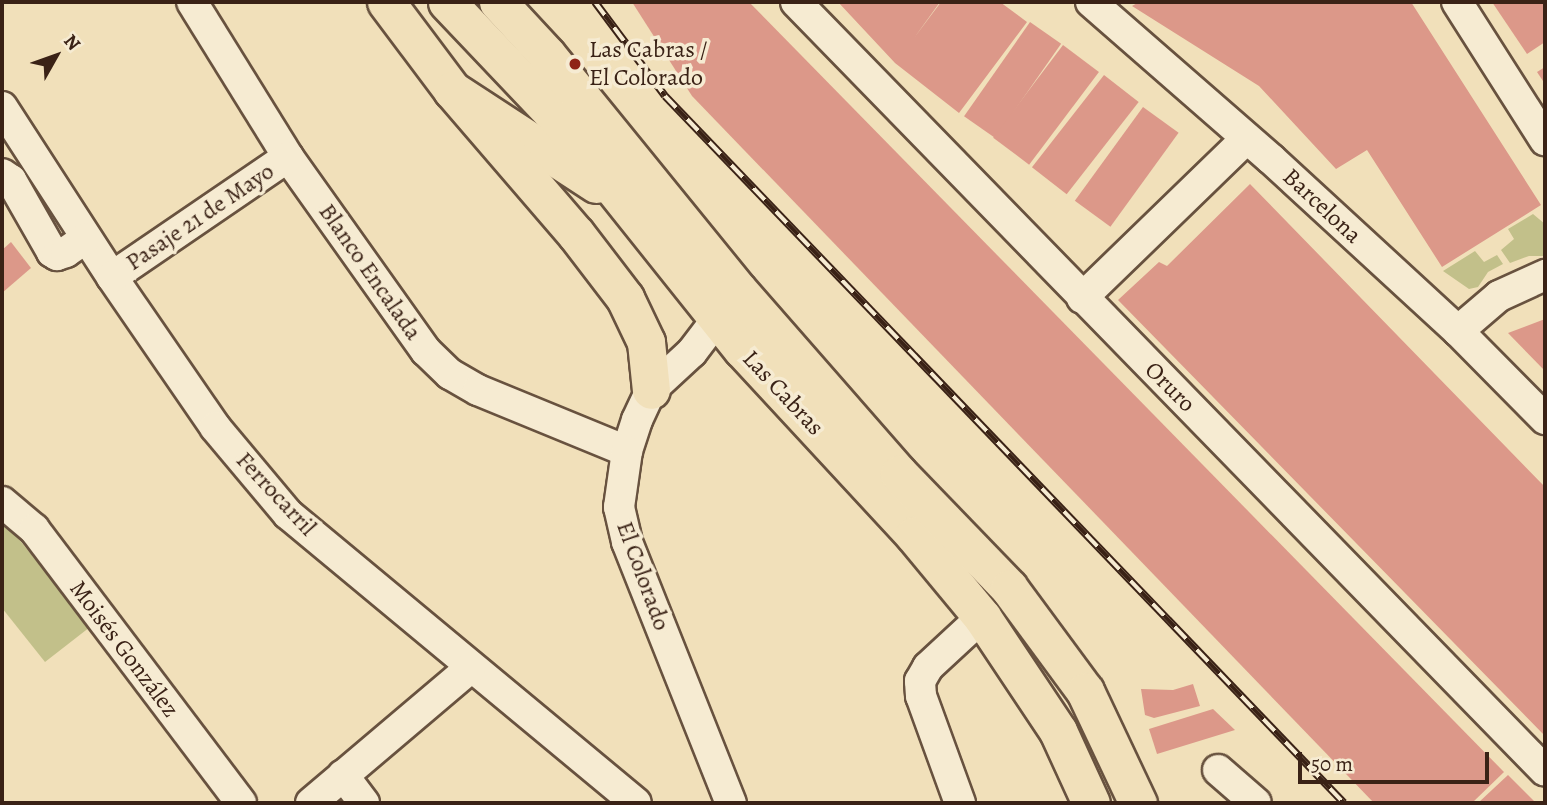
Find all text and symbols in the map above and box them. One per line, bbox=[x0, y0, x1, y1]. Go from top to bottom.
north arrow bbox=[21, 21, 91, 91]
text: N bbox=[58, 29, 86, 56]
place label: Las Cabras / El Colorado bbox=[589, 36, 708, 92]
marker: Las Cabras / El Colorado bbox=[567, 56, 583, 72]
street label: Pasaje 21 de Mayo bbox=[121, 157, 279, 277]
street label: Barcelona bbox=[1277, 162, 1367, 250]
street label: Blanco Encalada bbox=[312, 198, 428, 346]
street label: Las Cabras bbox=[736, 344, 830, 442]
street label: Oruro bbox=[1139, 356, 1201, 418]
street label: Ferrocarril bbox=[230, 446, 322, 542]
street label: El Colorado bbox=[610, 517, 676, 635]
street label: Moisés González bbox=[63, 575, 185, 723]
scale bar bbox=[1302, 738, 1493, 782]
text: 50 m bbox=[1311, 750, 1353, 778]

